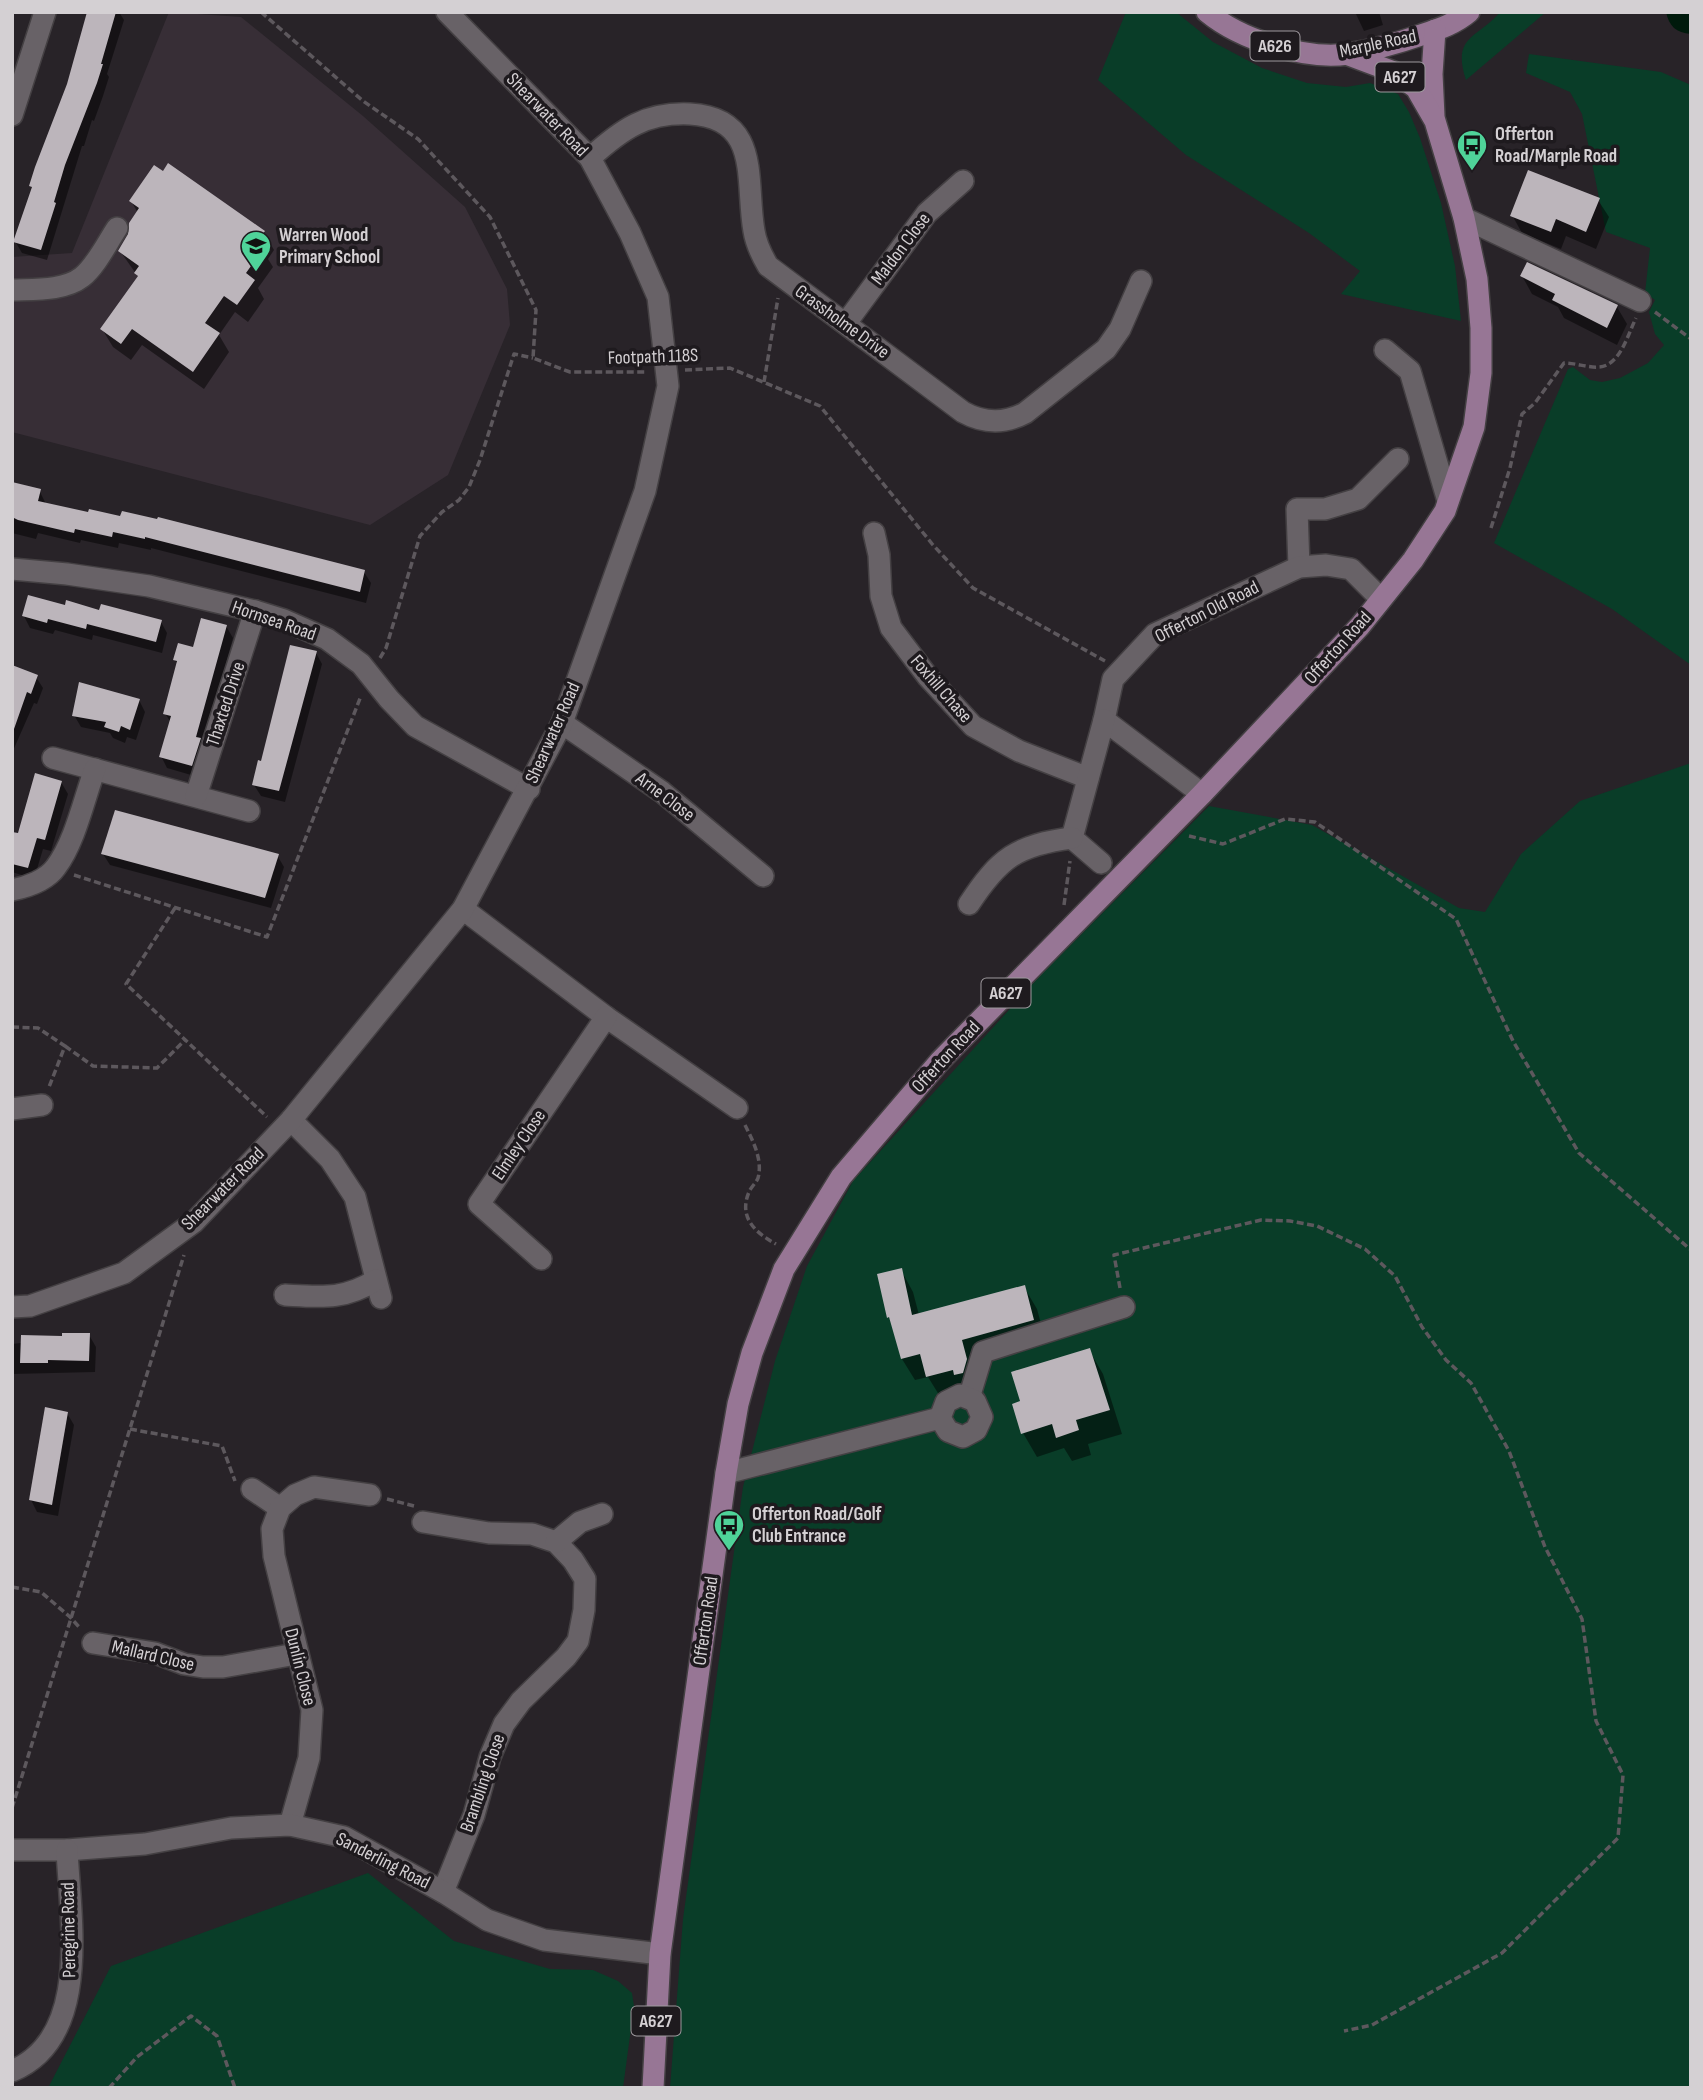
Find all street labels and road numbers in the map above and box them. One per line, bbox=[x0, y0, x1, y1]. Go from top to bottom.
street label: Marple Road bbox=[1338, 25, 1418, 63]
road number: A626 bbox=[1250, 32, 1300, 60]
road number: A627 bbox=[1376, 62, 1424, 92]
street label: Shearwater Road bbox=[501, 68, 593, 162]
street label: Maldon Close bbox=[866, 208, 936, 290]
street label: Grassholme Drive bbox=[790, 280, 894, 364]
street label: Footpath 118S bbox=[607, 344, 699, 370]
street label: Offerton Old Road bbox=[1151, 576, 1263, 648]
street label: Hornsea Road bbox=[229, 596, 319, 646]
street label: Offerton Road bbox=[1300, 607, 1376, 689]
street label: Foxhill Chase bbox=[905, 650, 977, 728]
street label: Thaxted Drive bbox=[202, 659, 250, 749]
street label: Shearwater Road bbox=[521, 679, 585, 787]
street label: Arne Close bbox=[630, 767, 699, 827]
road number: A627 bbox=[982, 978, 1030, 1008]
street label: Offerton Road bbox=[907, 1016, 985, 1098]
street label: Elmley Close bbox=[487, 1105, 551, 1185]
street label: Shearwater Road bbox=[177, 1143, 269, 1235]
street label: Offerton Road bbox=[688, 1575, 724, 1667]
street label: Dunlin Close bbox=[279, 1626, 321, 1708]
street label: Mallard Close bbox=[109, 1635, 197, 1677]
street label: Brambling Close bbox=[455, 1731, 511, 1835]
street label: Sanderling Road bbox=[332, 1827, 434, 1895]
street label: Peregrine Road bbox=[57, 1882, 81, 1978]
road number: A627 bbox=[632, 2007, 680, 2036]

